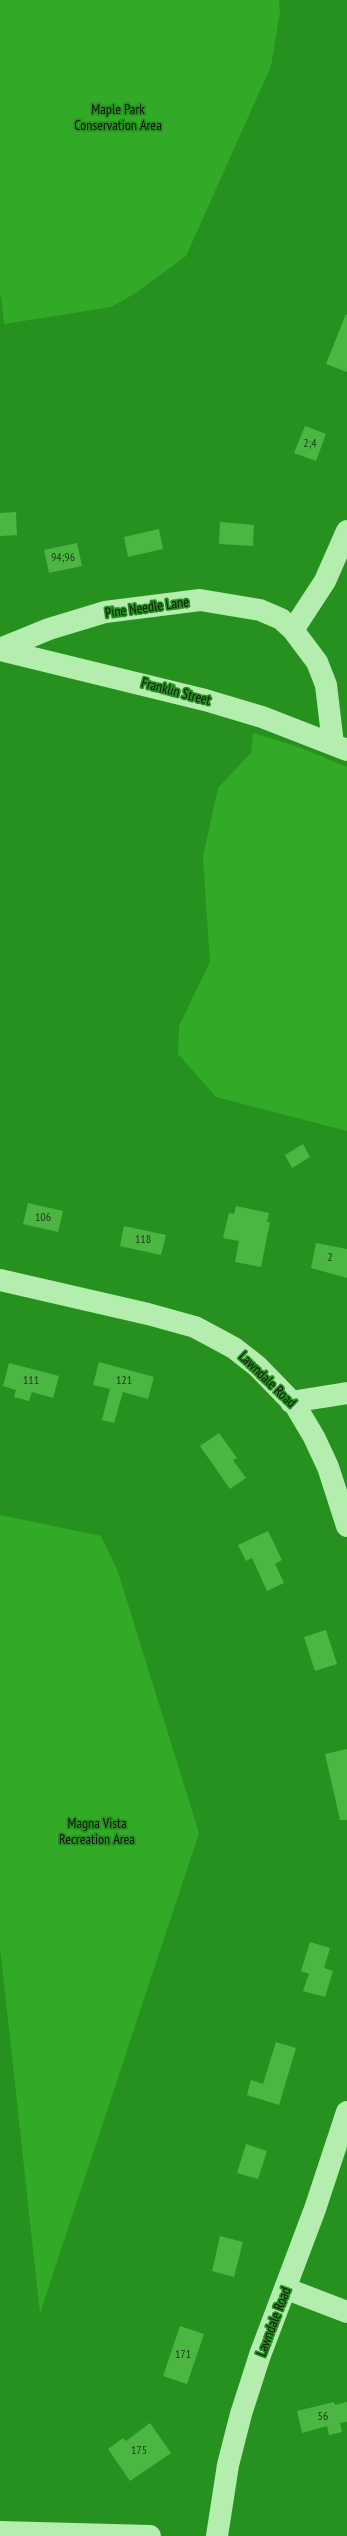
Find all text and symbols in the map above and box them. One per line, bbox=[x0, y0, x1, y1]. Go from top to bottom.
park label: Maple Park Conservation Area bbox=[74, 102, 162, 134]
house number: 2;4 bbox=[303, 437, 317, 451]
house number: 94;96 bbox=[51, 551, 75, 565]
street label: Pine Needle Lane bbox=[104, 594, 190, 622]
street label: Franklin Street bbox=[139, 675, 213, 709]
house number: 106 bbox=[35, 1211, 51, 1225]
house number: 118 bbox=[135, 1233, 151, 1247]
house number: 2 bbox=[327, 1251, 333, 1265]
street label: Lawndale Road bbox=[235, 1349, 299, 1411]
house number: 111 bbox=[23, 1374, 39, 1388]
house number: 121 bbox=[116, 1374, 132, 1388]
park label: Magna Vista Recreation Area bbox=[59, 1816, 135, 1848]
street label: Lawndale Road bbox=[253, 2285, 295, 2359]
house number: 171 bbox=[175, 2348, 191, 2362]
house number: 56 bbox=[318, 2410, 328, 2424]
house number: 175 bbox=[131, 2444, 147, 2458]

